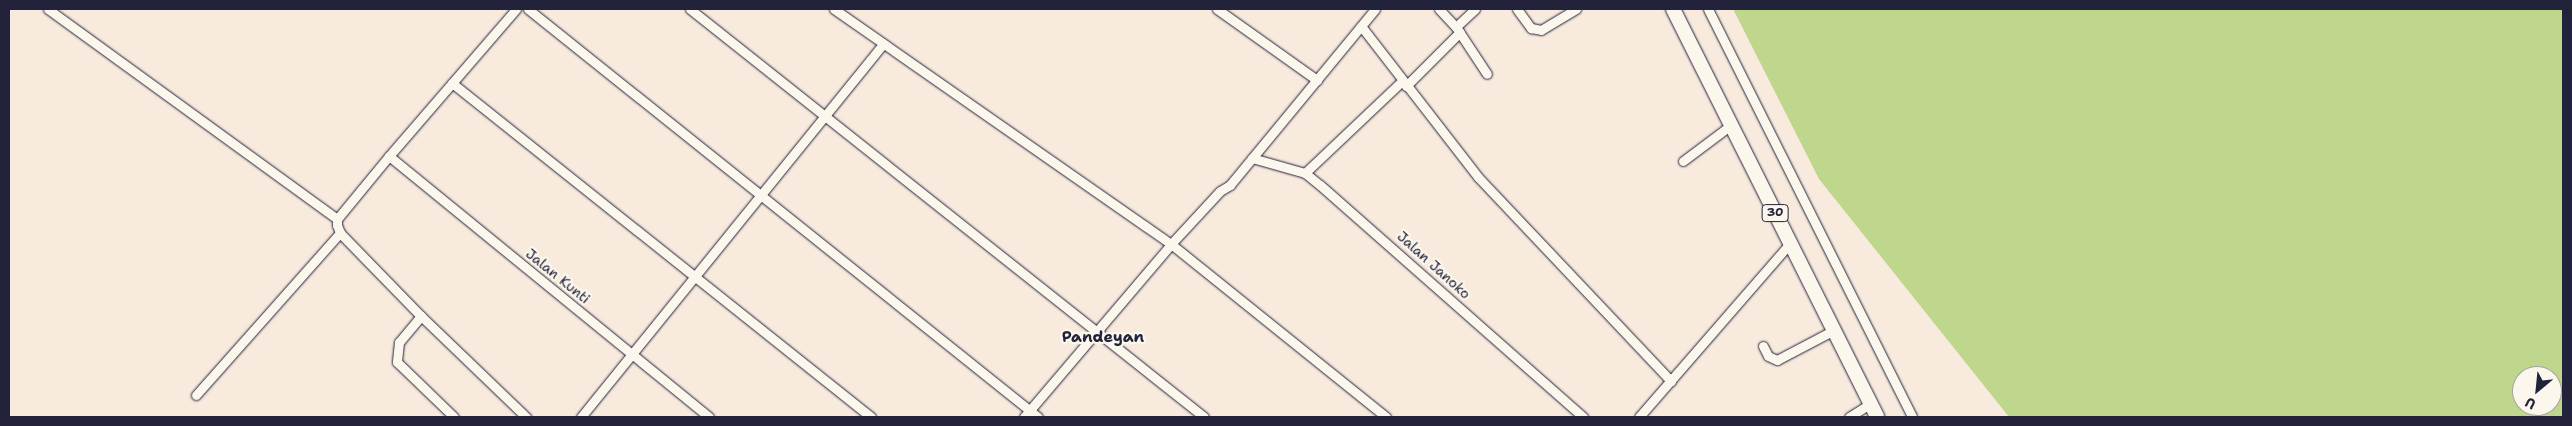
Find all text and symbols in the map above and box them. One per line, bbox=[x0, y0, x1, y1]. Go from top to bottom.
road number: 30 bbox=[1761, 204, 1789, 222]
street label: Jalan Janoko bbox=[1394, 228, 1474, 302]
street label: Jalan Kunti bbox=[523, 245, 593, 307]
district label: Pandeyan bbox=[1062, 327, 1144, 347]
north arrow bbox=[2512, 366, 2562, 416]
text: U bbox=[2522, 393, 2539, 414]

